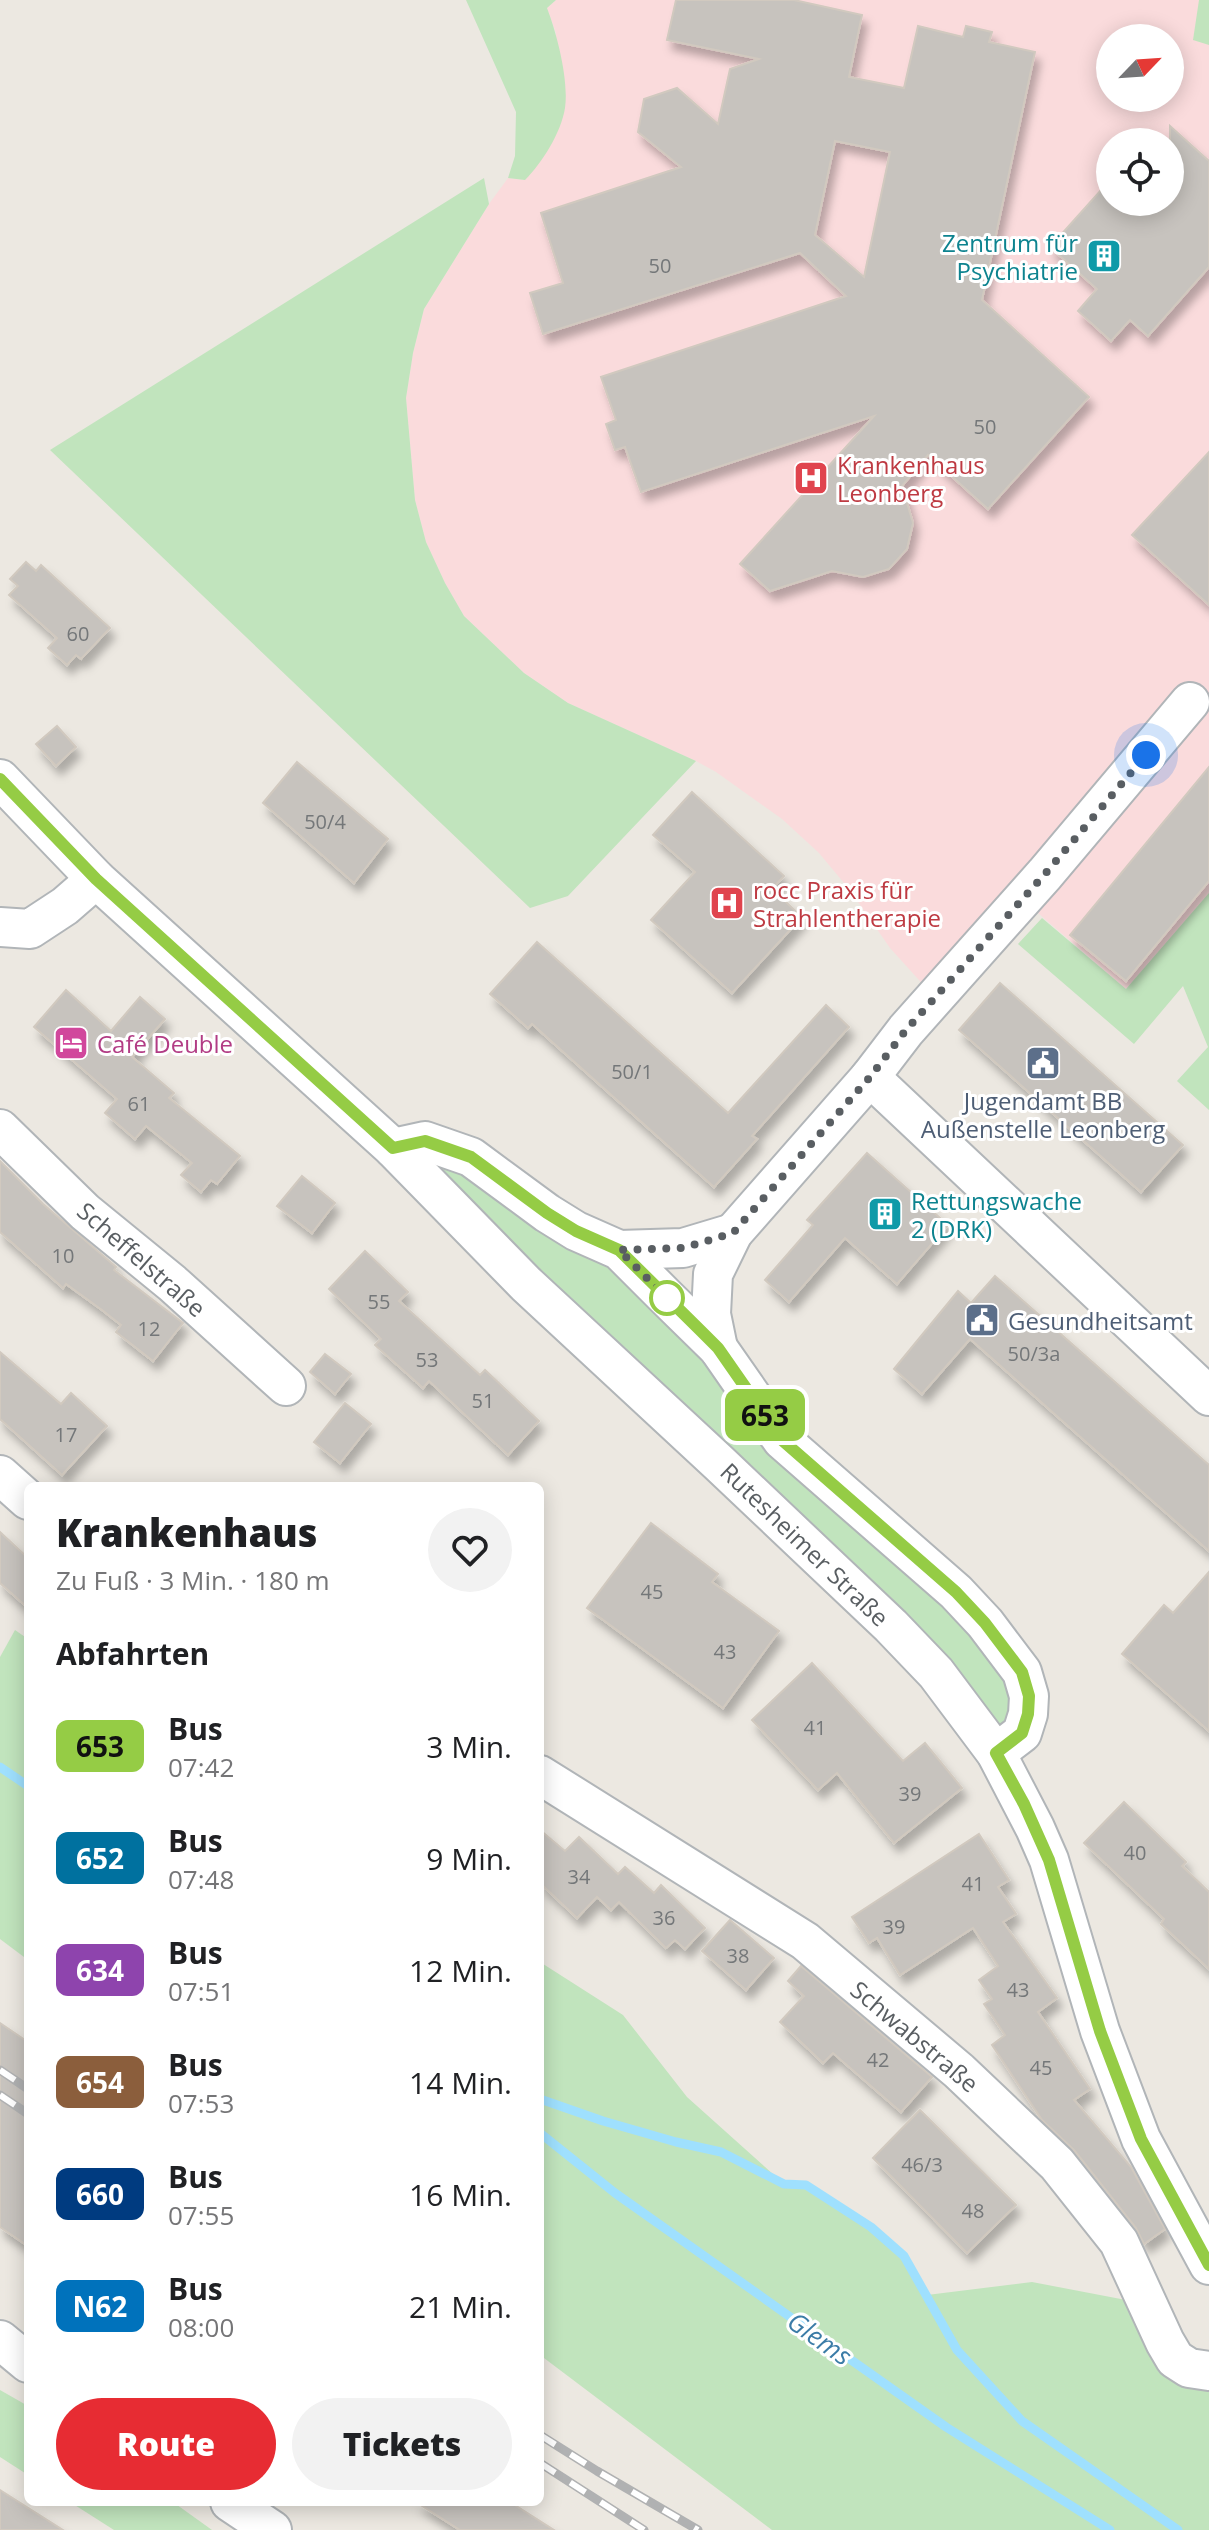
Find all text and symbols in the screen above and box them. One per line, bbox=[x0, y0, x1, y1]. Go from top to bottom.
north arrow bbox=[1096, 24, 1184, 112]
map controls bbox=[1096, 24, 1184, 216]
button: locate bbox=[1096, 128, 1184, 216]
place label: Zentrum für Psychiatrie bbox=[942, 226, 1078, 287]
building icon: Zentrum für Psychiatrie bbox=[1085, 237, 1123, 275]
house number: 50 bbox=[649, 252, 671, 279]
house number: 50 bbox=[974, 413, 996, 440]
place label: Krankenhaus Leonberg bbox=[837, 448, 985, 509]
hospital icon: Krankenhaus Leonberg bbox=[792, 459, 830, 497]
house number: 60 bbox=[67, 620, 89, 647]
your location bbox=[1126, 735, 1166, 775]
house number: 50/4 bbox=[304, 808, 346, 835]
place label: rocc Praxis für Strahlentherapie bbox=[753, 873, 941, 934]
hospital icon: rocc Praxis für Strahlentherapie bbox=[708, 884, 746, 922]
hotel icon: Café Deuble bbox=[52, 1024, 90, 1062]
place label: Café Deuble bbox=[97, 1027, 233, 1060]
public building icon: Jugendamt BB Außenstelle Leonberg bbox=[1024, 1044, 1062, 1082]
house number: 50/1 bbox=[611, 1058, 653, 1085]
place label: Jugendamt BB Außenstelle Leonberg bbox=[921, 1084, 1165, 1145]
house number: 61 bbox=[128, 1090, 150, 1117]
place label: Rettungswache 2 (DRK) bbox=[911, 1184, 1082, 1245]
street label: Scheffelstraße bbox=[71, 1194, 213, 1324]
building icon: Rettungswache 2 (DRK) bbox=[866, 1195, 904, 1233]
house number: 10 bbox=[52, 1242, 74, 1269]
unlabelled marker bbox=[650, 1281, 684, 1315]
house number: 55 bbox=[368, 1288, 390, 1315]
public building icon: Gesundheitsamt bbox=[963, 1301, 1001, 1339]
place label: Gesundheitsamt bbox=[1008, 1304, 1193, 1337]
house number: 12 bbox=[138, 1315, 160, 1342]
house number: 50/3a bbox=[1008, 1340, 1060, 1367]
house number: 53 bbox=[416, 1346, 438, 1373]
house number: 51 bbox=[472, 1387, 494, 1414]
line badge: 653 bbox=[719, 1389, 811, 1441]
text: 653 bbox=[741, 1396, 789, 1434]
house number: 17 bbox=[55, 1421, 77, 1448]
street label: Rutesheimer Straße bbox=[714, 1455, 896, 1633]
text: Krankenhaus bbox=[56, 1506, 317, 1558]
button: heart bbox=[428, 1508, 512, 1592]
text: Zu Fuß · 3 Min. · 180 m bbox=[56, 1562, 330, 1598]
house number: 45 bbox=[641, 1578, 663, 1605]
text: Abfahrten bbox=[56, 1633, 209, 1674]
house number: 43 bbox=[714, 1638, 736, 1665]
text: Bus bbox=[168, 1708, 223, 1749]
house number: 41 bbox=[804, 1714, 826, 1741]
text: 3 Min. bbox=[426, 1726, 512, 1767]
text: 653 bbox=[76, 1727, 124, 1765]
text: 07:42 bbox=[168, 1749, 234, 1785]
house number: 39 bbox=[899, 1780, 921, 1807]
text: Bus bbox=[168, 1820, 223, 1861]
text: 9 Min. bbox=[426, 1838, 512, 1879]
text: 652 bbox=[76, 1839, 124, 1877]
house number: 40 bbox=[1124, 1839, 1146, 1866]
text: 07:48 bbox=[168, 1861, 234, 1897]
house number: 34 bbox=[568, 1863, 591, 1890]
house number: 41 bbox=[962, 1870, 984, 1897]
house number: 36 bbox=[653, 1904, 675, 1931]
house number: 39 bbox=[883, 1913, 905, 1940]
text: Bus bbox=[168, 1932, 223, 1973]
house number: 38 bbox=[727, 1942, 749, 1969]
text: 12 Min. bbox=[409, 1950, 512, 1991]
text: 634 bbox=[76, 1951, 124, 1989]
text: 07:51 bbox=[168, 1973, 234, 2009]
street label: Schwabstraße bbox=[844, 1973, 986, 2099]
house number: 43 bbox=[1007, 1976, 1029, 2003]
text: Bus bbox=[168, 2044, 223, 2085]
house number: 42 bbox=[867, 2046, 889, 2073]
house number: 45 bbox=[1030, 2054, 1052, 2081]
text: 14 Min. bbox=[409, 2062, 512, 2103]
text: 654 bbox=[76, 2063, 124, 2101]
text: 07:53 bbox=[168, 2085, 234, 2121]
house number: 46/3 bbox=[901, 2151, 943, 2178]
text: Bus bbox=[168, 2156, 223, 2197]
text: 16 Min. bbox=[409, 2174, 512, 2215]
text: 660 bbox=[76, 2175, 124, 2213]
text: 07:55 bbox=[168, 2197, 234, 2233]
house number: 48 bbox=[962, 2197, 984, 2224]
text: Bus bbox=[168, 2268, 223, 2309]
text: 21 Min. bbox=[409, 2286, 512, 2327]
text: N62 bbox=[73, 2287, 127, 2325]
water label: Glems bbox=[781, 2303, 859, 2373]
text: 08:00 bbox=[168, 2309, 234, 2345]
button: Route bbox=[56, 2398, 276, 2490]
button: Tickets bbox=[292, 2398, 512, 2490]

